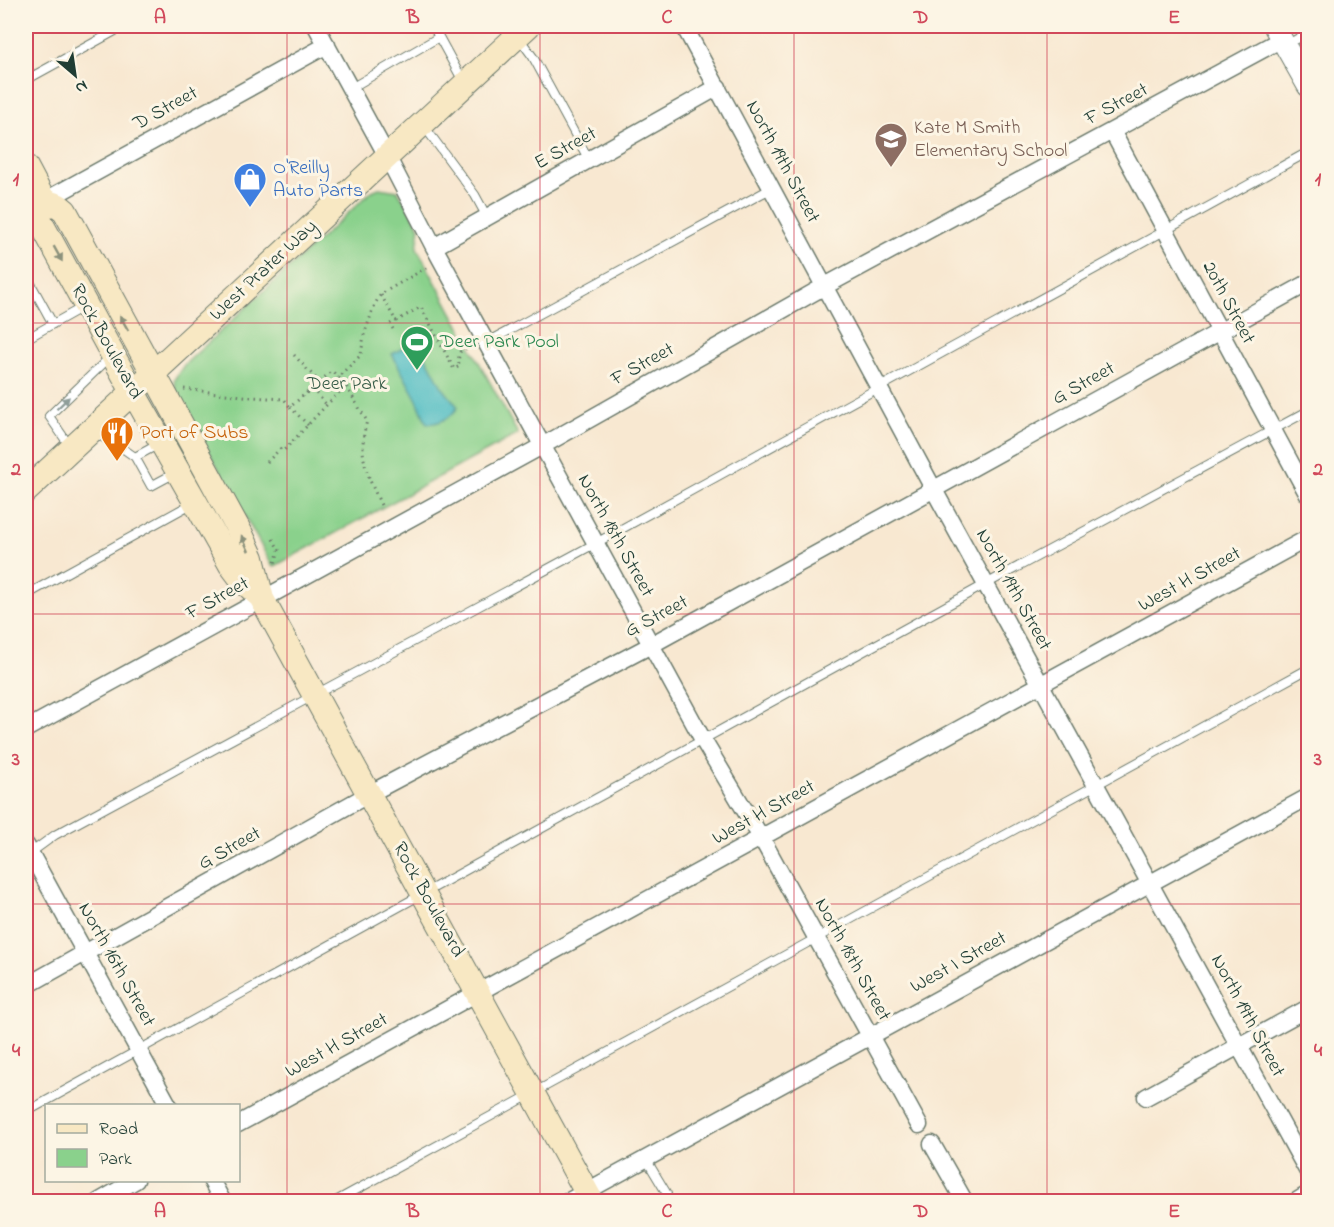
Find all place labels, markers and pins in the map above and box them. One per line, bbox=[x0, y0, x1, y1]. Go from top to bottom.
place label: Kate M Smith Elementary School bbox=[914, 114, 1067, 166]
school or university icon: Kate M Smith Elementary School bbox=[873, 121, 909, 168]
place label: O'Reilly Auto Parts bbox=[273, 154, 363, 206]
shop icon: O'Reilly Auto Parts bbox=[232, 161, 268, 208]
sports icon: Deer Park Pool bbox=[399, 324, 435, 371]
place label: Deer Park Pool bbox=[439, 328, 559, 357]
restaurant icon: Port of Subs bbox=[99, 415, 135, 462]
place label: Port of Subs bbox=[140, 419, 248, 448]

